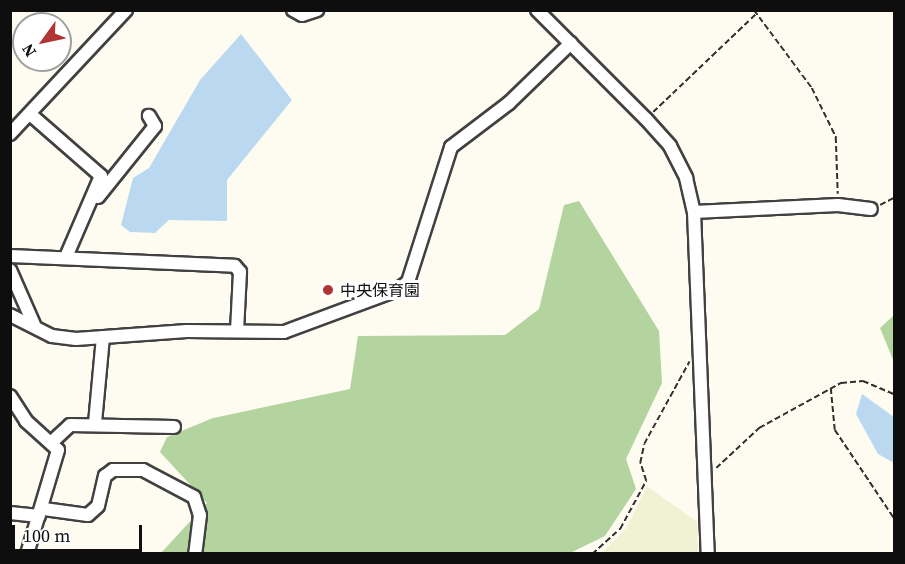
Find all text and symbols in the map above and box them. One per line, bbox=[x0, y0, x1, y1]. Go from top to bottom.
north arrow bbox=[12, 12, 72, 72]
text: N bbox=[16, 40, 41, 62]
place label: 中央保育園 bbox=[340, 280, 420, 300]
marker: 中央保育園 bbox=[321, 283, 335, 297]
scale bar bbox=[15, 513, 146, 551]
text: 100 m bbox=[23, 523, 70, 548]

